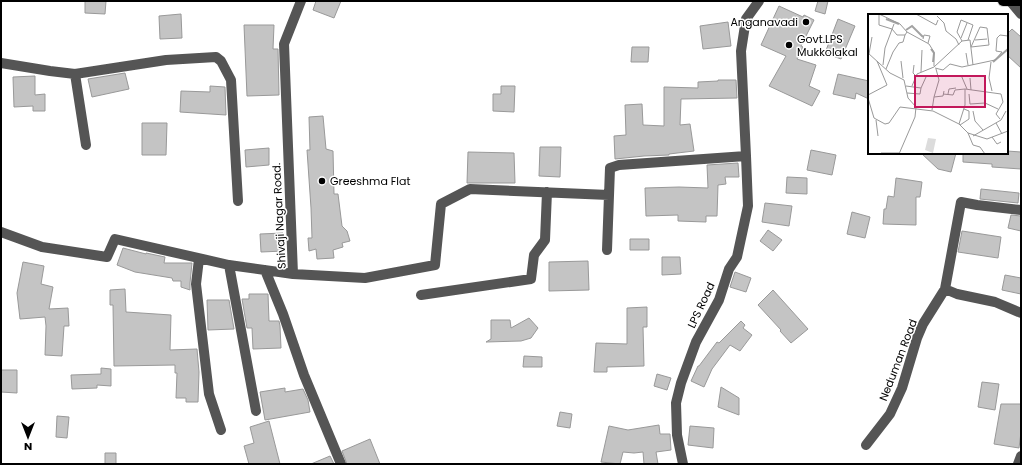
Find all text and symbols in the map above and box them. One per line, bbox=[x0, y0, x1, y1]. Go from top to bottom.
place label: Anganavadi bbox=[730, 14, 798, 30]
inset map bbox=[868, 14, 1008, 154]
marker: Anganavadi bbox=[801, 17, 811, 27]
place label: Govt.LPS Mukkolakal bbox=[797, 31, 858, 60]
marker: Govt.LPS Mukkolakal bbox=[784, 40, 794, 50]
street label: Shivaji Nagar Road. bbox=[268, 163, 290, 269]
place label: Greeshma Flat bbox=[330, 173, 410, 189]
marker: Greeshma Flat bbox=[317, 176, 327, 186]
street label: LPS Road bbox=[683, 279, 719, 331]
street label: Neduman Road bbox=[875, 317, 921, 403]
north arrow bbox=[8, 417, 48, 457]
text: N bbox=[24, 439, 32, 455]

